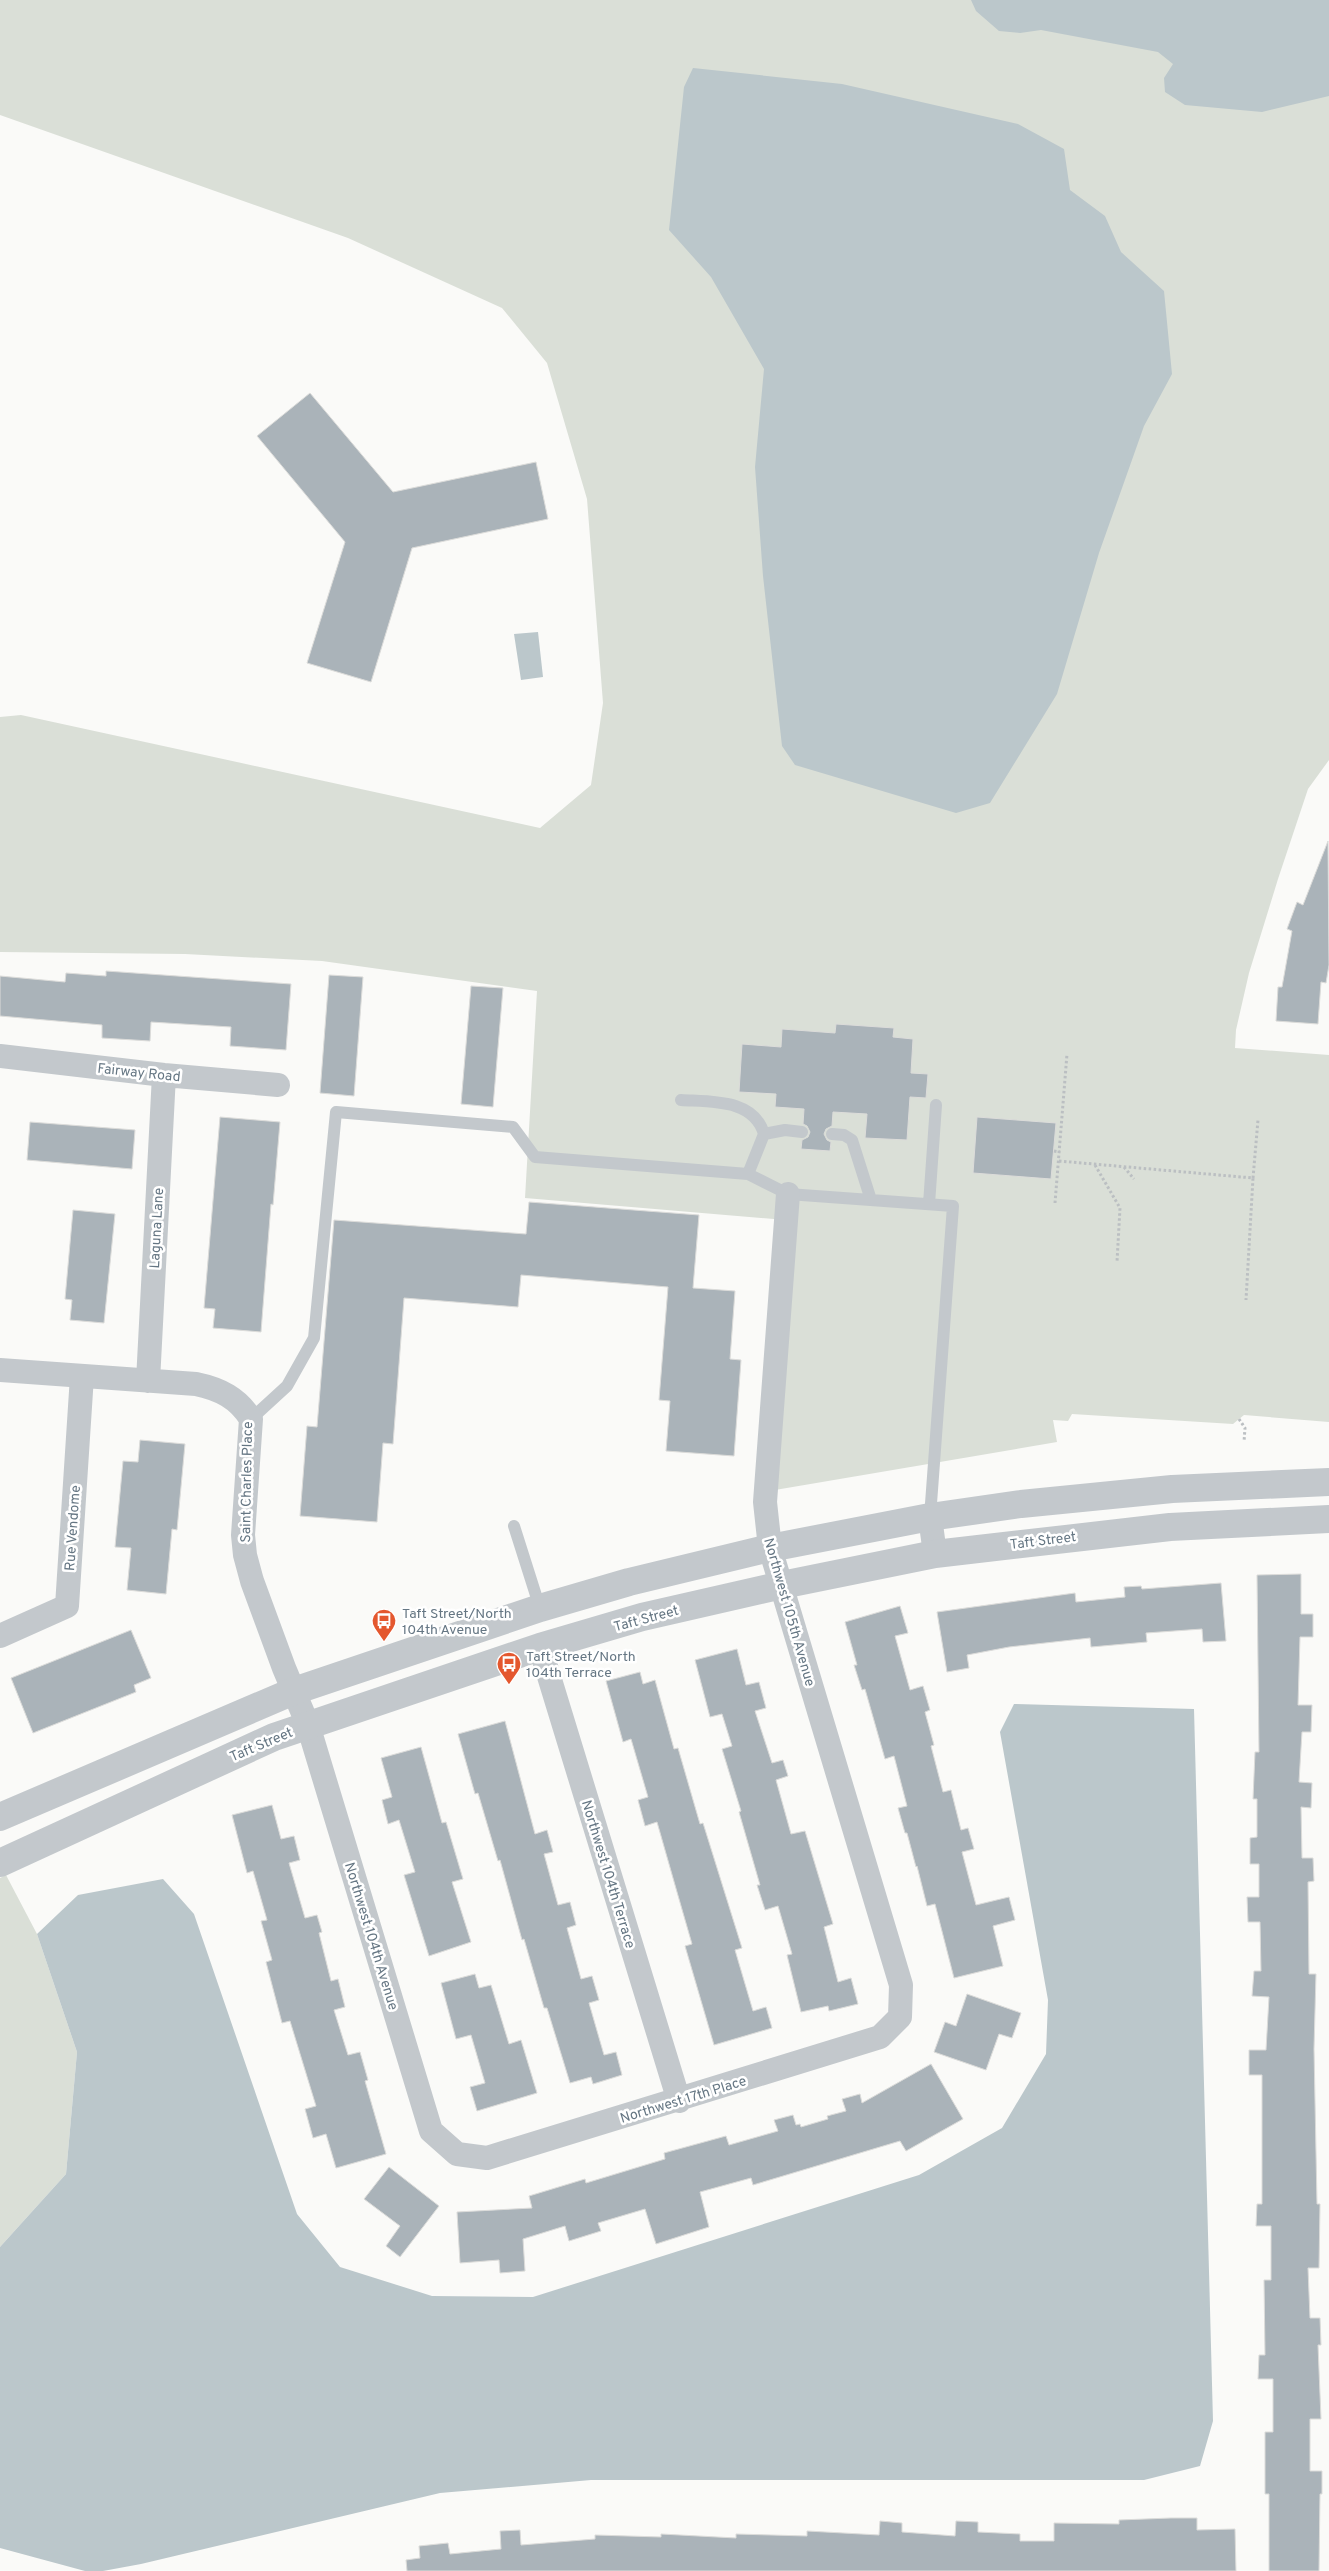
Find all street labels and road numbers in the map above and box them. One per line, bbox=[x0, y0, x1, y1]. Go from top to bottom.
street label: Fairway Road bbox=[96, 1061, 181, 1086]
street label: Laguna Lane bbox=[147, 1187, 168, 1269]
street label: Saint Charles Place bbox=[238, 1421, 257, 1543]
street label: Rue Vendome bbox=[62, 1485, 85, 1572]
street label: Taft Street bbox=[1009, 1529, 1077, 1554]
street label: Northwest 105th Avenue bbox=[759, 1536, 818, 1689]
street label: Taft Street bbox=[612, 1603, 681, 1636]
street label: Taft Street bbox=[228, 1725, 296, 1766]
street label: Northwest 104th Terrace bbox=[577, 1798, 638, 1951]
street label: Northwest 104th Avenue bbox=[340, 1860, 401, 2012]
street label: Northwest 17th Place bbox=[618, 2073, 749, 2128]

